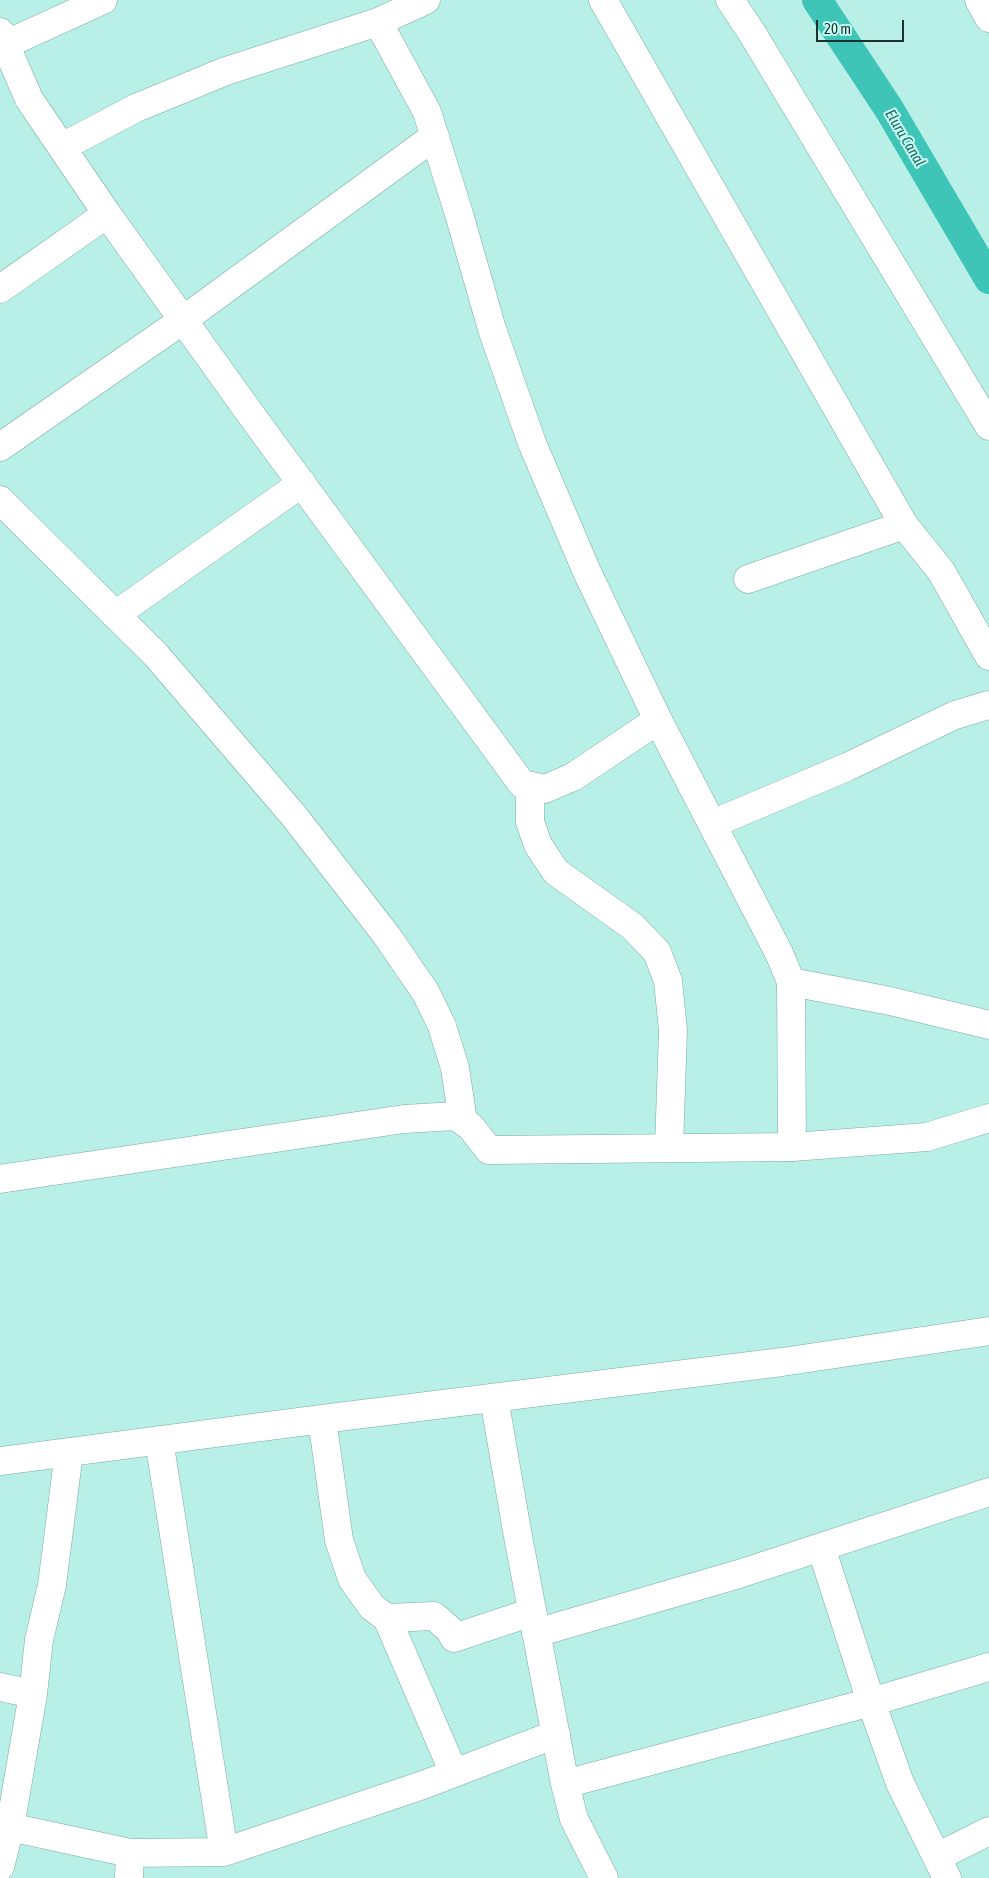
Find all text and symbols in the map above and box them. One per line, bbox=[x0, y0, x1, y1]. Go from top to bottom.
scale bar bbox=[819, 10, 906, 42]
text: 20 m bbox=[824, 20, 851, 37]
water label: Eluru Canal bbox=[881, 106, 929, 170]

